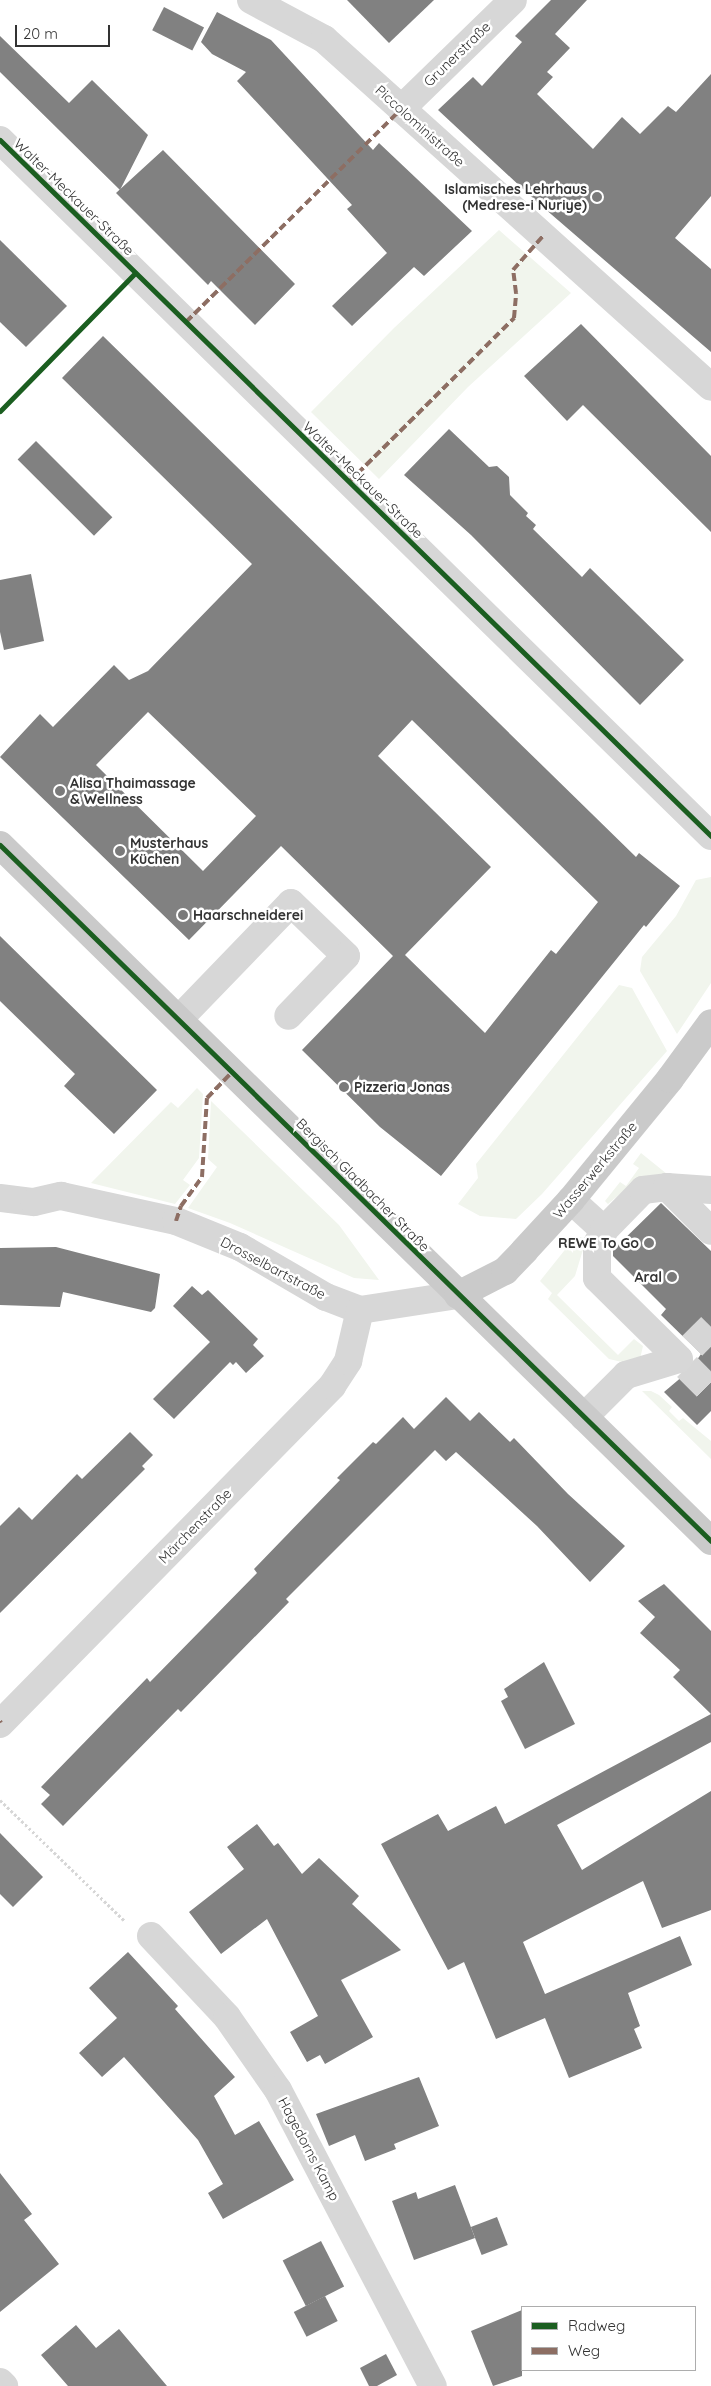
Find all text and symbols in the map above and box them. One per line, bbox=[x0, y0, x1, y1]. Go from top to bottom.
scale bar bbox=[18, 15, 112, 47]
street label: Grunerstraße bbox=[420, 18, 494, 90]
text: 20 m bbox=[23, 24, 58, 43]
street label: Piccoloministraße bbox=[372, 82, 468, 170]
street label: Walter-Meckauer-Straße bbox=[10, 135, 138, 259]
place label: Islamisches Lehrhaus (Medrese-i Nuriye) bbox=[444, 181, 587, 213]
marker: Islamisches Lehrhaus (Medrese-i Nuriye) bbox=[591, 191, 603, 203]
street label: Walter-Meckauer-Straße bbox=[299, 418, 427, 542]
place label: Alisa Thaimassage & Wellness bbox=[70, 775, 196, 808]
marker: Alisa Thaimassage & Wellness bbox=[54, 785, 66, 797]
place label: Musterhaus Küchen bbox=[130, 835, 208, 868]
marker: Musterhaus Küchen bbox=[114, 845, 126, 857]
place label: Haarschneiderei bbox=[193, 907, 303, 923]
marker: Haarschneiderei bbox=[177, 909, 189, 921]
place label: Pizzeria Jonas bbox=[354, 1079, 450, 1095]
marker: Pizzeria Jonas bbox=[338, 1081, 350, 1093]
street label: Bergisch Gladbacher Straße bbox=[293, 1115, 433, 1255]
street label: Wasserwerkstraße bbox=[549, 1118, 641, 1222]
street label: Drosselbartstraße bbox=[218, 1233, 328, 1303]
place label: REWE To Go bbox=[558, 1235, 639, 1251]
marker: REWE To Go bbox=[643, 1237, 655, 1249]
place label: Aral bbox=[635, 1269, 662, 1285]
marker: Aral bbox=[666, 1271, 678, 1283]
street label: Märchenstraße bbox=[155, 1485, 235, 1567]
street label: Hagedorns Kamp bbox=[275, 2094, 343, 2204]
legend bbox=[521, 2306, 696, 2371]
text: Radweg bbox=[568, 2316, 625, 2335]
text: Weg bbox=[568, 2341, 600, 2360]

